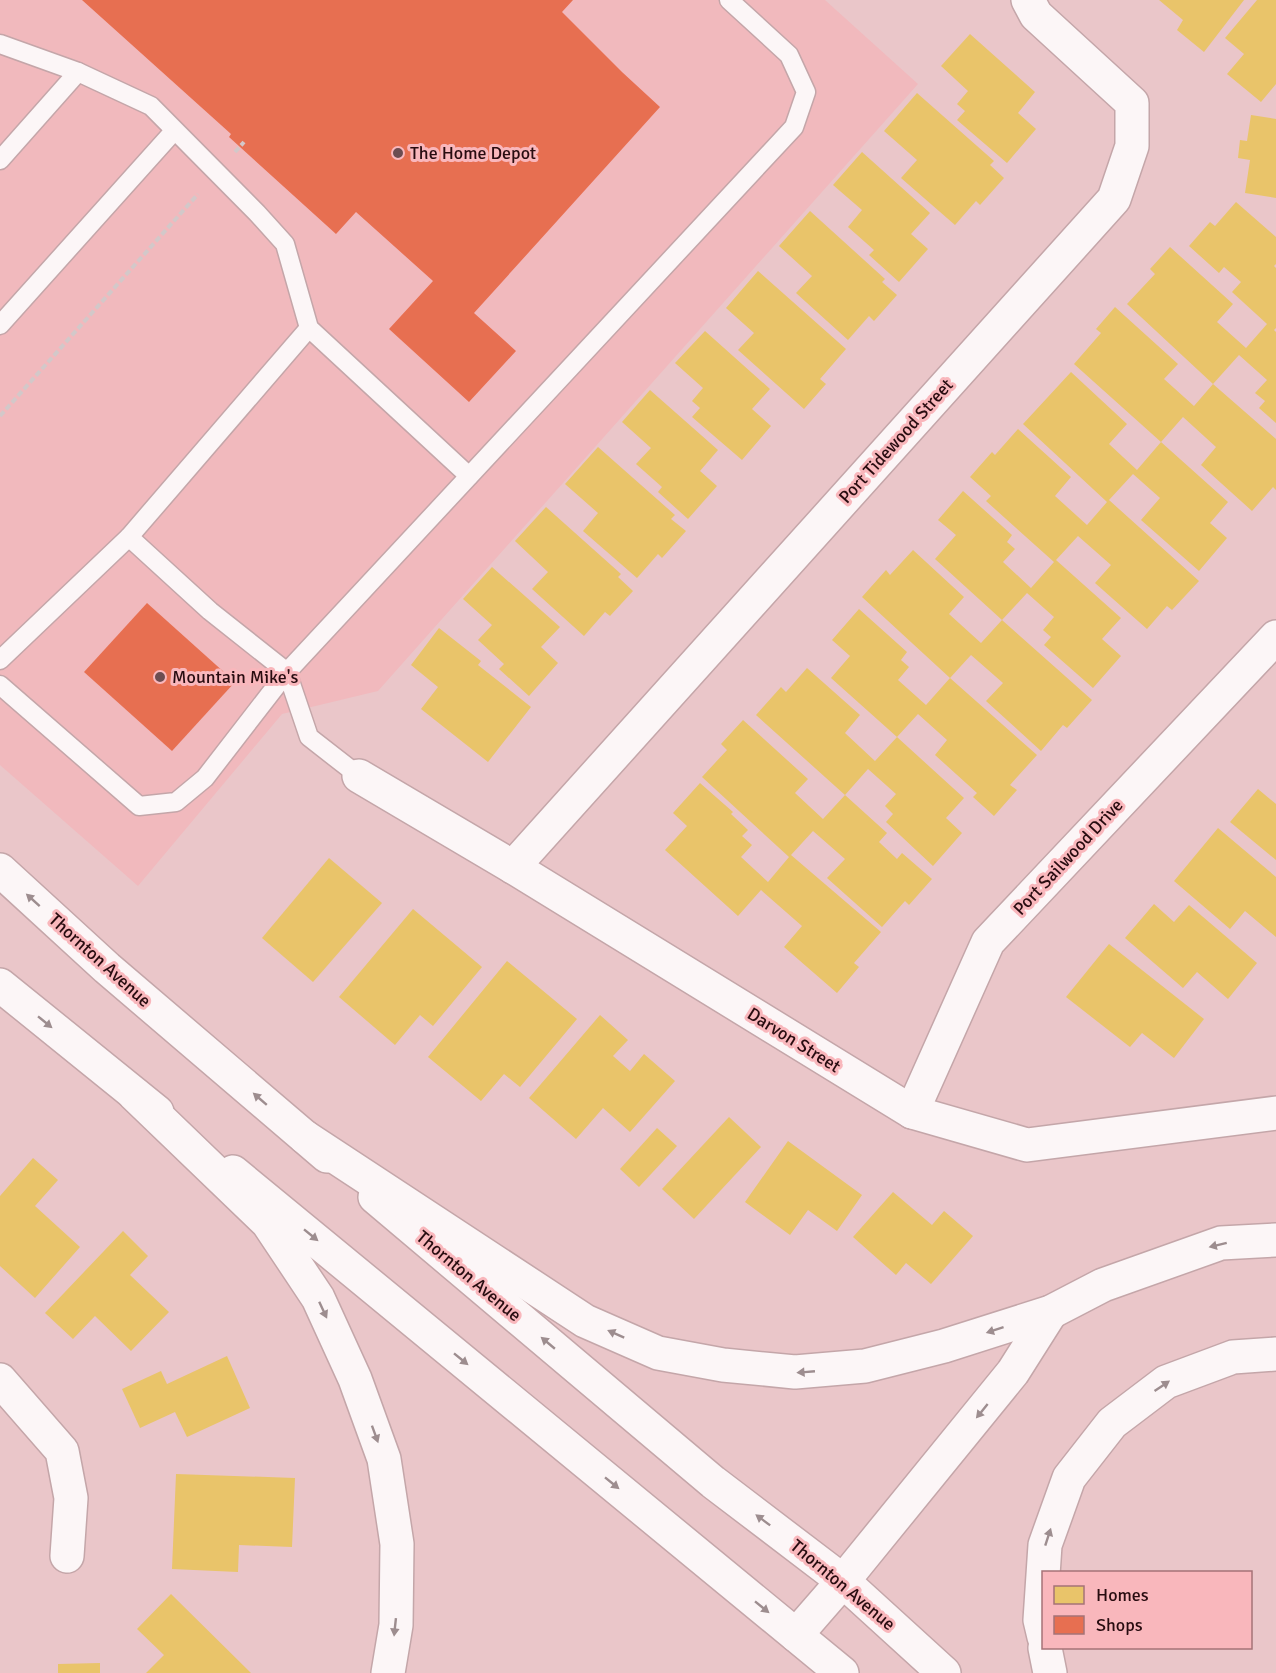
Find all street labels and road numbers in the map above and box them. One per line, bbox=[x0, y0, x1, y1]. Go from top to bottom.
street label: Port Tidewood Street bbox=[834, 374, 958, 508]
street label: Port Sailwood Drive bbox=[1009, 794, 1127, 920]
street label: Thornton Avenue bbox=[44, 908, 156, 1012]
street label: Darvon Street bbox=[743, 1003, 845, 1077]
street label: Thornton Avenue bbox=[412, 1226, 526, 1326]
street label: Thornton Avenue bbox=[786, 1535, 900, 1635]

